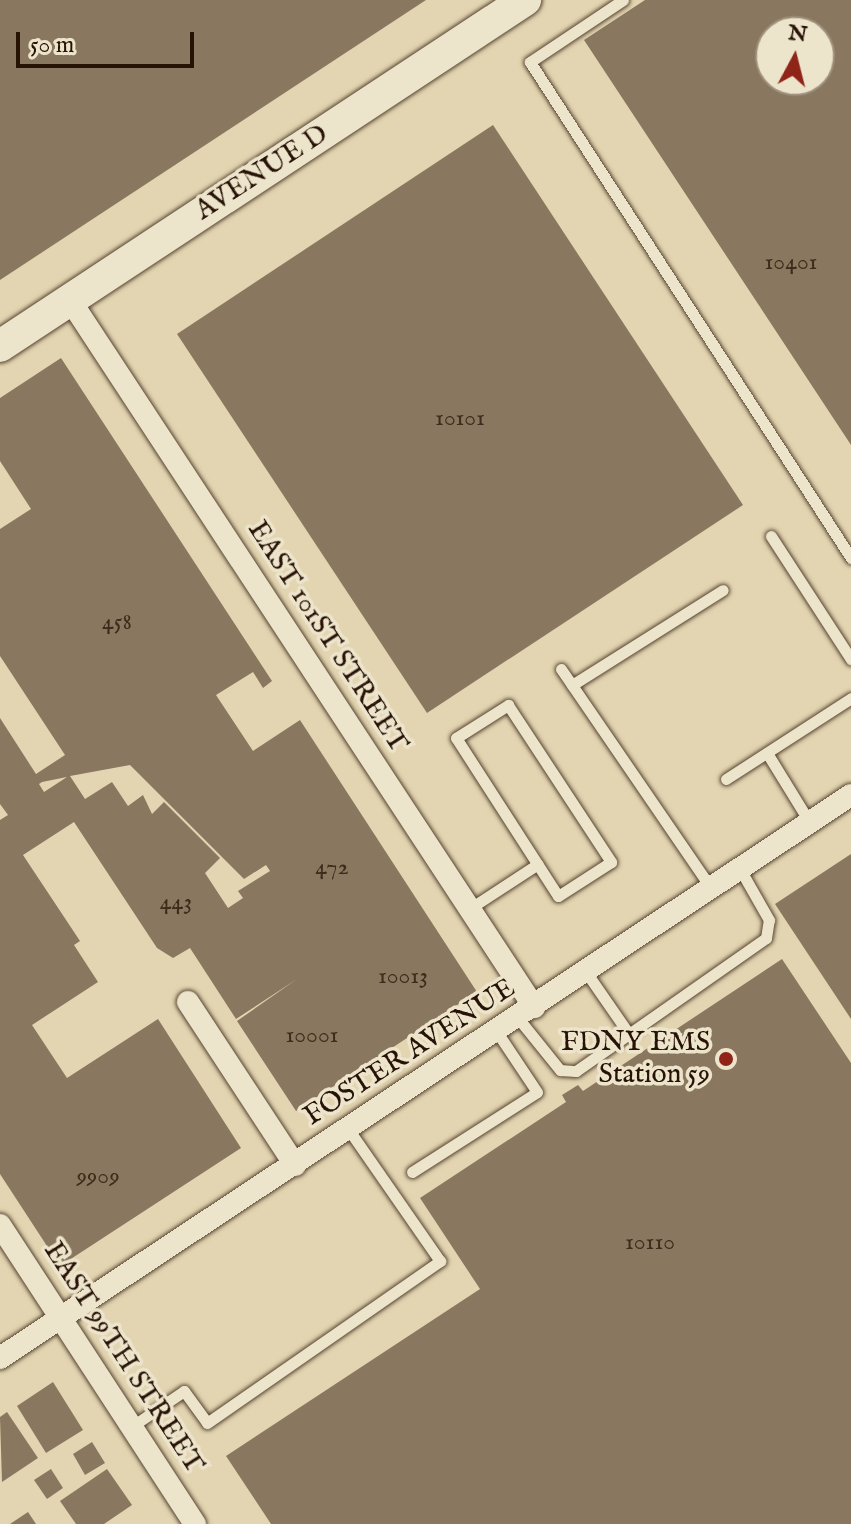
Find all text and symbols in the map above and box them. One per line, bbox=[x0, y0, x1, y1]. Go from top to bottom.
scale bar bbox=[20, 16, 198, 66]
north arrow bbox=[755, 16, 835, 96]
text: N bbox=[787, 19, 809, 49]
text: 50 m bbox=[30, 30, 74, 61]
street label: AVENUE D bbox=[189, 118, 335, 228]
house number: 10401 bbox=[765, 249, 817, 277]
house number: 10101 bbox=[435, 405, 485, 433]
street label: EAST 101ST STREET bbox=[240, 515, 414, 759]
house number: 458 bbox=[102, 609, 132, 637]
house number: 472 bbox=[315, 854, 349, 882]
house number: 443 bbox=[160, 889, 192, 917]
house number: 10013 bbox=[378, 963, 428, 991]
street label: FOSTER AVENUE bbox=[298, 972, 522, 1134]
house number: 10001 bbox=[286, 1022, 338, 1050]
place label: FDNY EMS Station 59 bbox=[561, 1026, 710, 1092]
marker: FDNY EMS Station 59 bbox=[717, 1050, 735, 1068]
house number: 9909 bbox=[76, 1163, 120, 1191]
house number: 10110 bbox=[625, 1229, 675, 1257]
street label: EAST 99TH STREET bbox=[36, 1236, 210, 1480]

